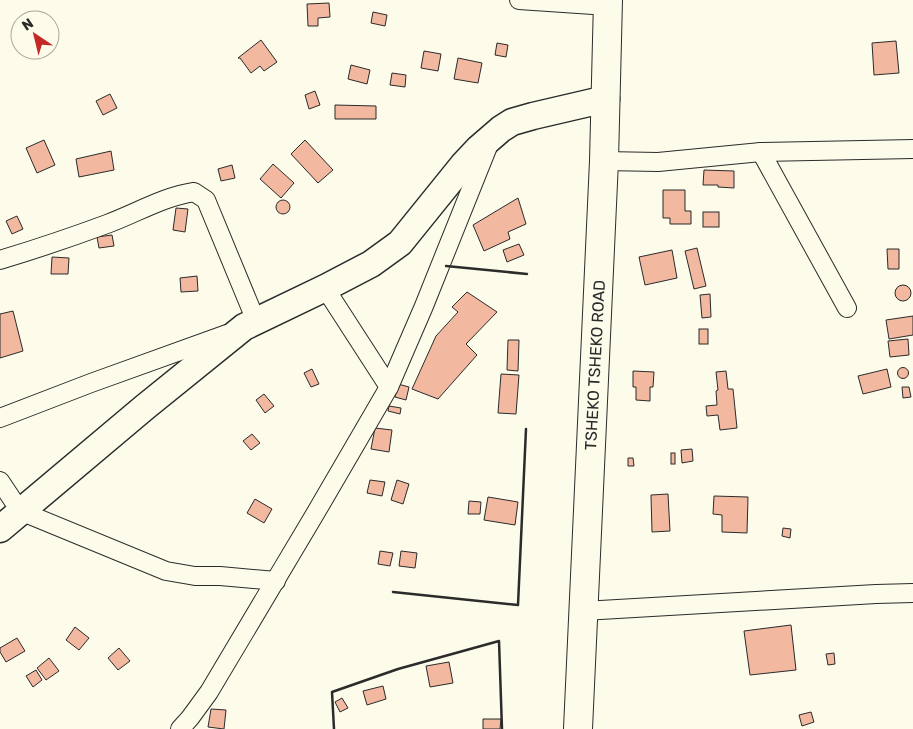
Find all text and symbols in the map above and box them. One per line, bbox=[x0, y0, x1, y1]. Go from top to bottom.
north arrow bbox=[10, 10, 60, 60]
text: N bbox=[19, 15, 37, 35]
street label: TSHEKO TSHEKO ROAD bbox=[581, 279, 609, 451]

